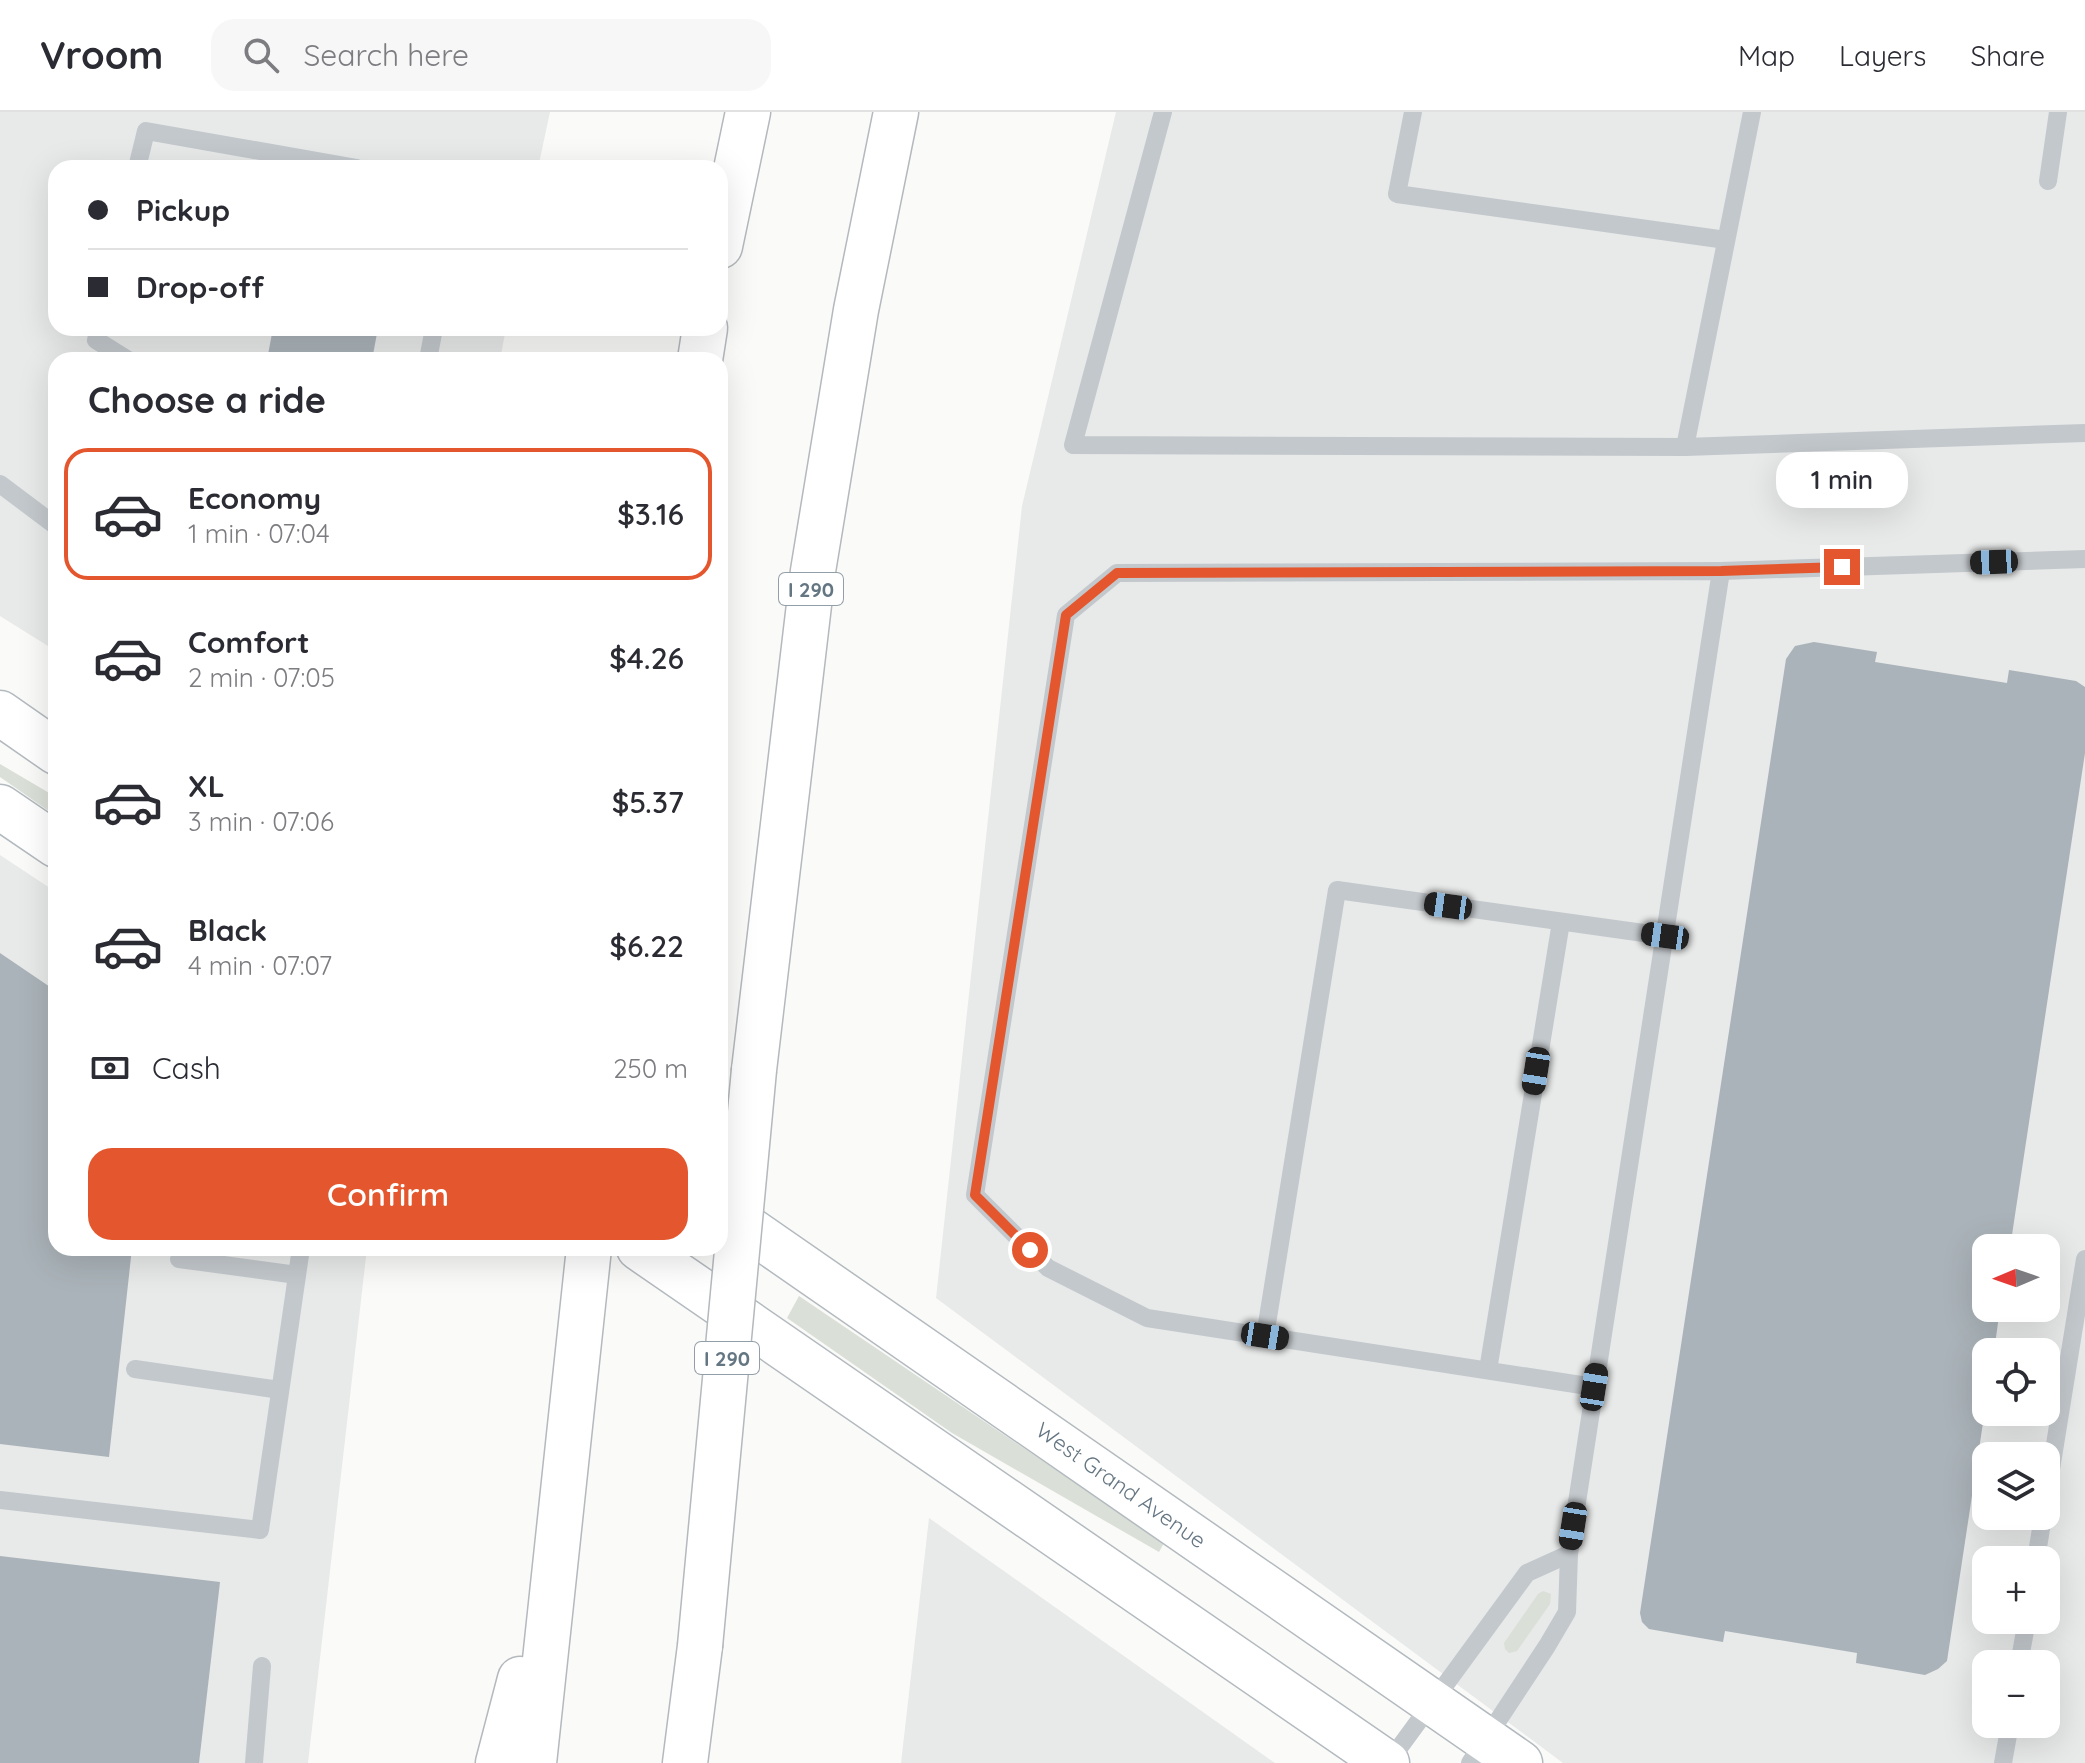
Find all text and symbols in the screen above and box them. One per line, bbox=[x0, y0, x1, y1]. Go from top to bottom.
search box bbox=[211, 19, 771, 91]
text: Vroom bbox=[40, 31, 163, 79]
icon: search bbox=[239, 33, 283, 77]
text: Search here bbox=[303, 36, 469, 74]
text: Map bbox=[1738, 38, 1795, 73]
text: Layers bbox=[1839, 38, 1926, 73]
text: Share bbox=[1970, 38, 2045, 73]
text: Pickup bbox=[136, 191, 230, 229]
text: Drop-off bbox=[136, 268, 264, 306]
text: Choose a ride bbox=[88, 377, 326, 422]
callout: 1 min bbox=[1776, 451, 1908, 507]
text: 1 min bbox=[1811, 463, 1873, 496]
icon: car bbox=[92, 478, 164, 550]
text: Economy bbox=[188, 479, 321, 517]
text: $3.16 bbox=[617, 495, 684, 533]
text: 1 min · 07:04 bbox=[188, 517, 330, 550]
route end bbox=[1824, 549, 1860, 585]
car bbox=[1970, 549, 2018, 575]
road number: I 290 bbox=[779, 573, 843, 605]
icon: car bbox=[92, 622, 164, 694]
text: Comfort bbox=[188, 623, 309, 661]
text: $4.26 bbox=[609, 639, 684, 677]
text: 2 min · 07:05 bbox=[188, 661, 335, 694]
icon: car bbox=[92, 766, 164, 838]
text: XL bbox=[188, 767, 225, 805]
text: $5.37 bbox=[612, 783, 684, 821]
text: 3 min · 07:06 bbox=[188, 805, 334, 838]
car bbox=[1423, 891, 1473, 921]
icon: car bbox=[92, 910, 164, 982]
text: Black bbox=[188, 911, 267, 949]
car bbox=[1640, 921, 1690, 951]
text: $6.22 bbox=[609, 927, 684, 965]
text: 4 min · 07:07 bbox=[188, 949, 332, 982]
car bbox=[1520, 1045, 1552, 1097]
icon: cash bbox=[88, 1046, 132, 1090]
text: Cash bbox=[152, 1049, 221, 1087]
text: 250 m bbox=[613, 1052, 688, 1085]
button: Confirm bbox=[88, 1148, 688, 1240]
route start bbox=[1012, 1232, 1048, 1268]
north arrow bbox=[1972, 1234, 2060, 1322]
map controls bbox=[1972, 1234, 2060, 1738]
car bbox=[1239, 1320, 1291, 1352]
button: locate bbox=[1972, 1338, 2060, 1426]
road number: I 290 bbox=[695, 1342, 759, 1374]
car bbox=[1578, 1361, 1610, 1413]
street label: West Grand Avenue bbox=[1031, 1416, 1211, 1554]
button: layers bbox=[1972, 1442, 2060, 1530]
car bbox=[1557, 1500, 1589, 1552]
button: + bbox=[1972, 1546, 2060, 1634]
button: − bbox=[1972, 1650, 2060, 1738]

